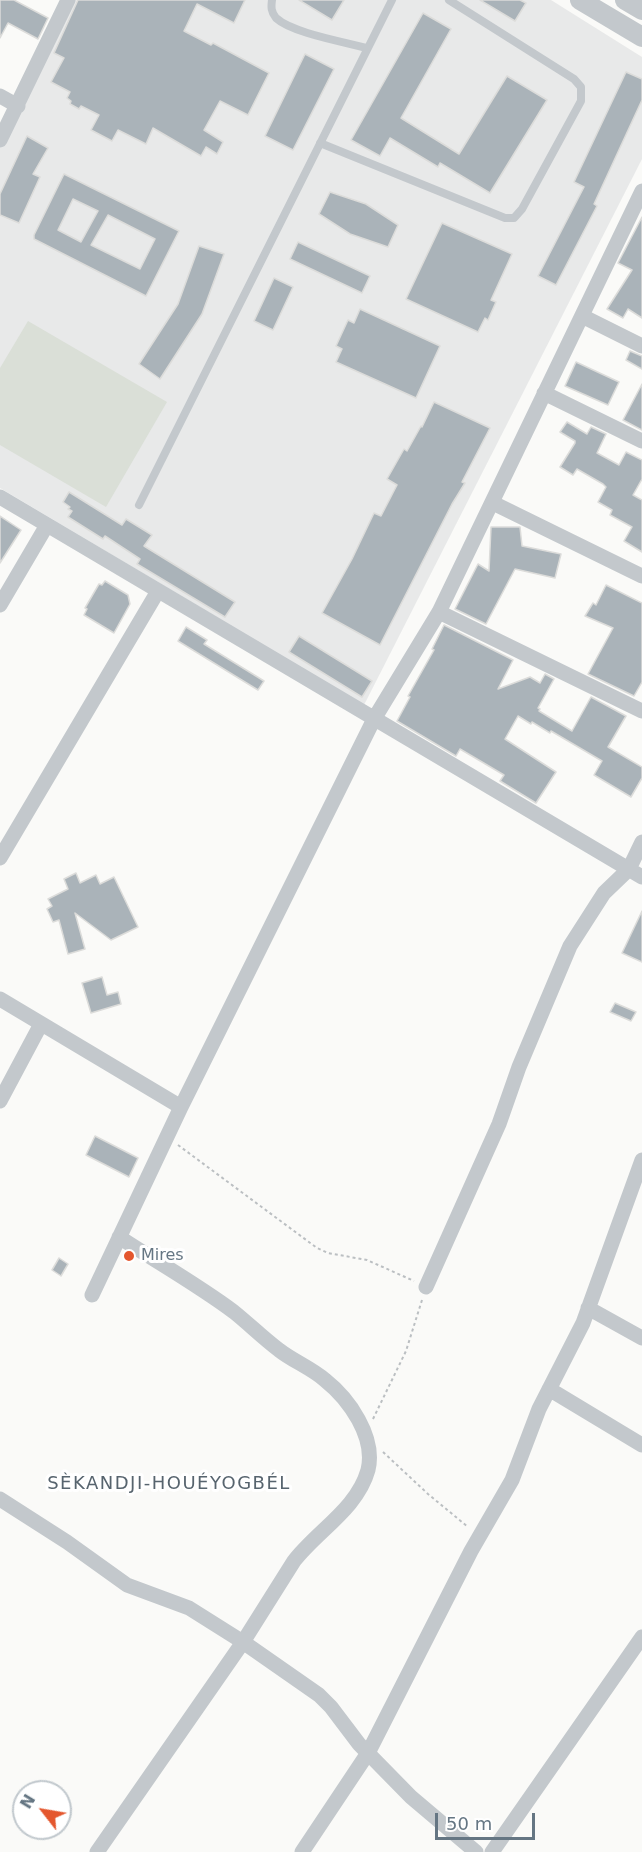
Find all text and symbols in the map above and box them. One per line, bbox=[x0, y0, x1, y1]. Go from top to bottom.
place label: Mires bbox=[141, 1246, 184, 1266]
marker: Mires bbox=[122, 1249, 136, 1263]
district label: SÈKANDJI-HOUÉYOGBÉL bbox=[47, 1473, 291, 1495]
north arrow bbox=[12, 1780, 72, 1840]
text: N bbox=[16, 1791, 39, 1812]
scale bar bbox=[438, 1801, 538, 1839]
text: 50 m bbox=[446, 1813, 492, 1834]

